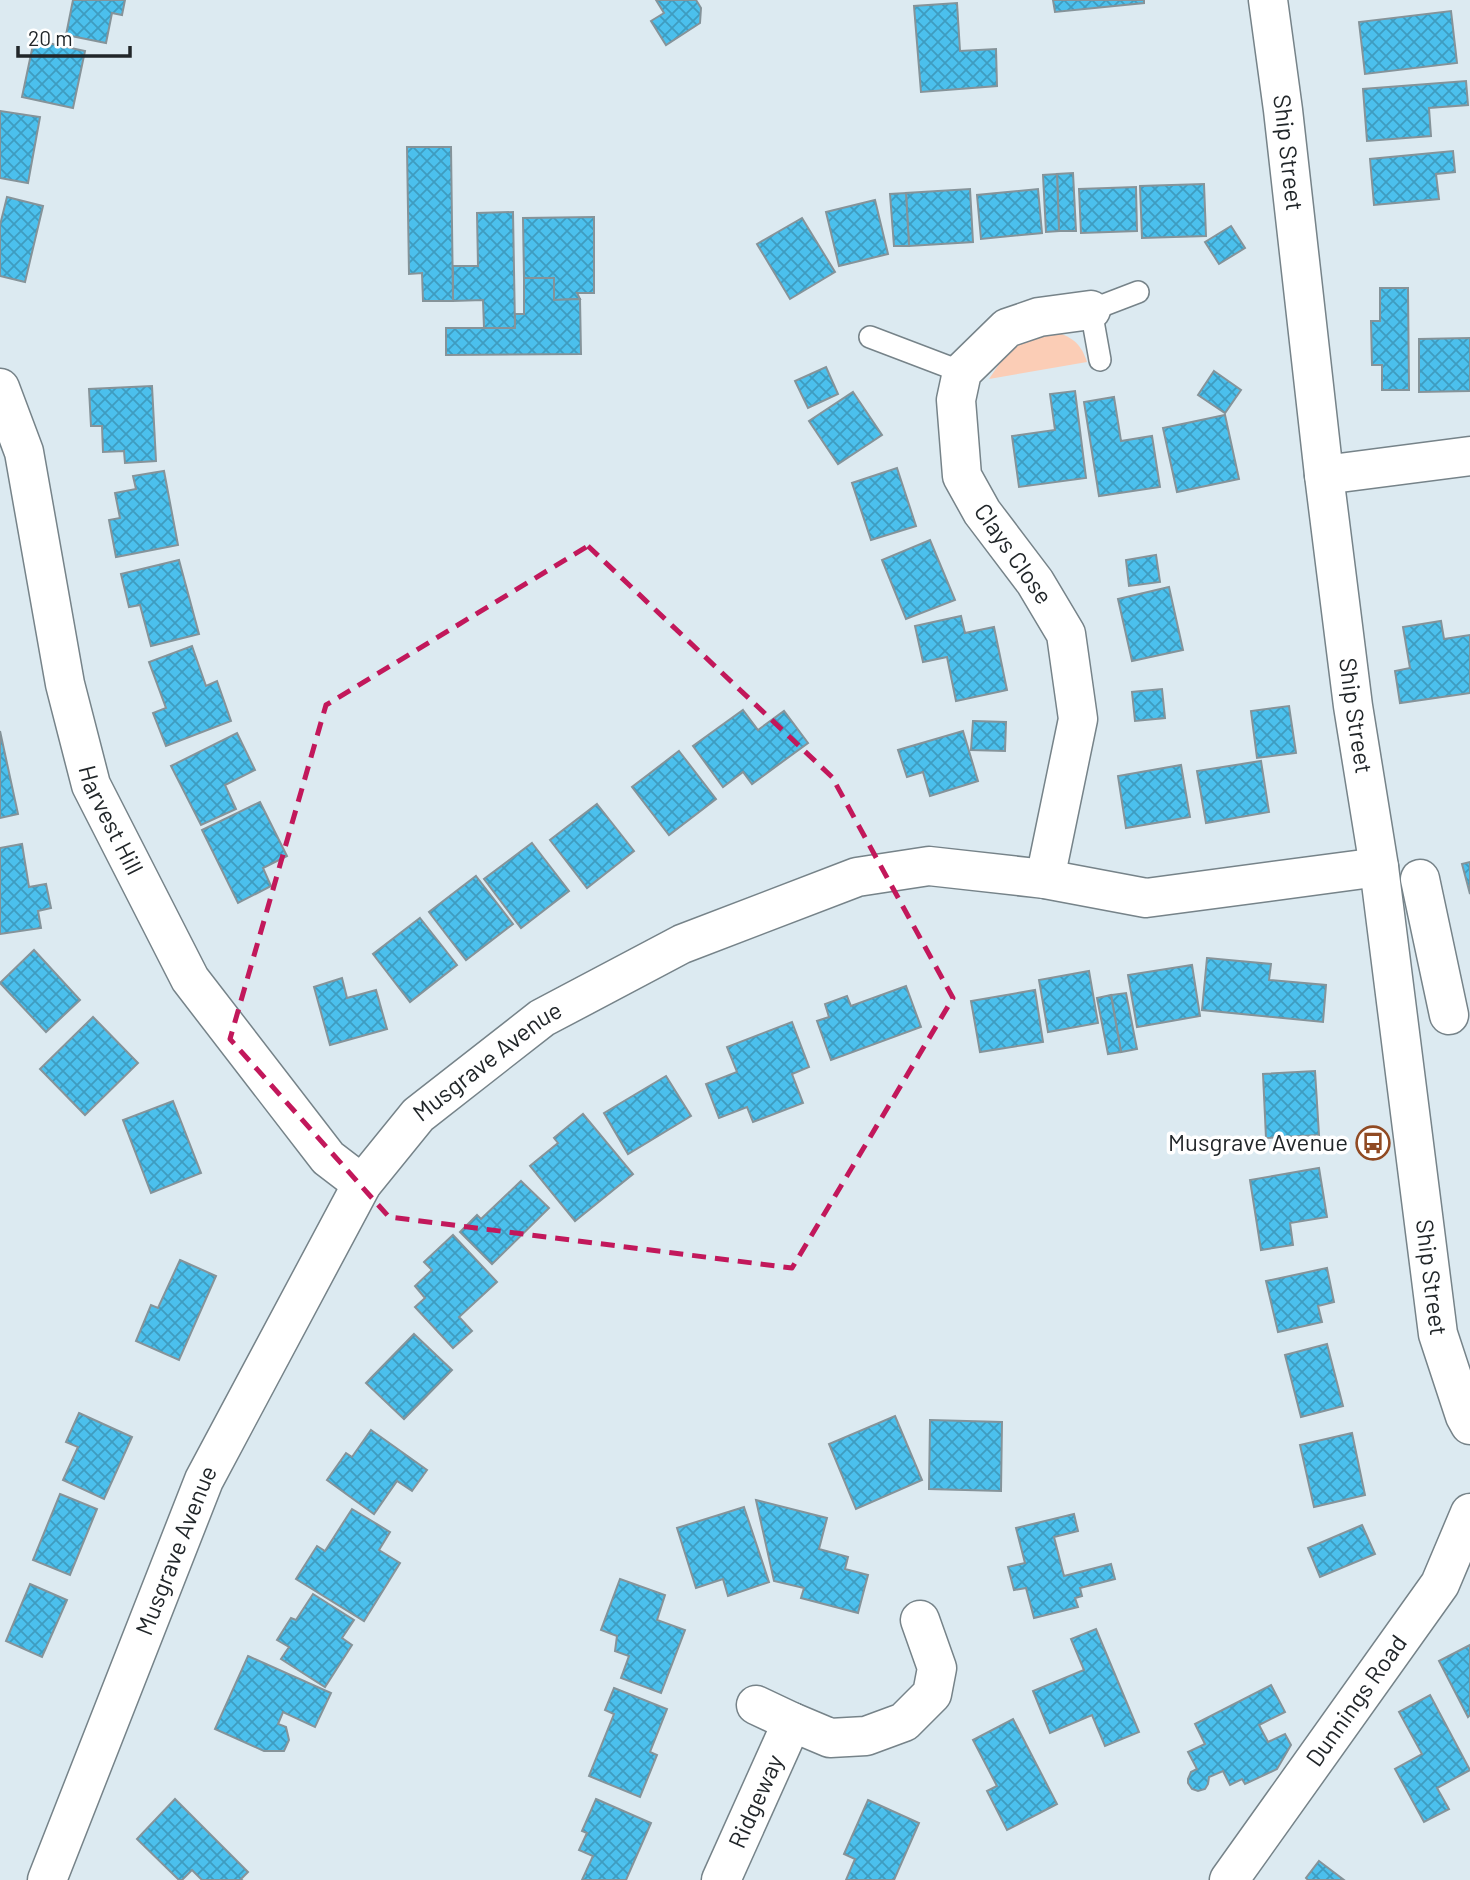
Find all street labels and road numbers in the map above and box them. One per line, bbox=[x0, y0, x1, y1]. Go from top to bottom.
street label: Ship Street bbox=[1268, 93, 1310, 212]
street label: Clays Close bbox=[969, 497, 1059, 609]
street label: Ship Street bbox=[1334, 656, 1380, 775]
street label: Harvest Hill bbox=[73, 762, 150, 879]
street label: Musgrave Avenue bbox=[406, 994, 566, 1127]
street label: Ship Street bbox=[1411, 1218, 1454, 1337]
street label: Musgrave Avenue bbox=[129, 1460, 222, 1639]
street label: Dunnings Road bbox=[1299, 1629, 1412, 1771]
street label: Ridgeway bbox=[721, 1750, 789, 1852]

